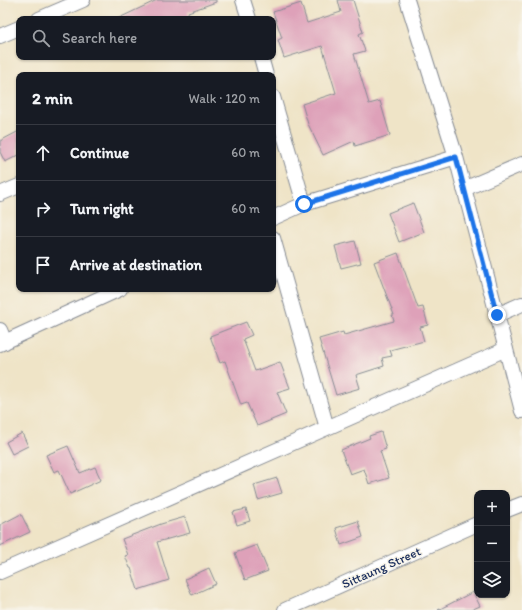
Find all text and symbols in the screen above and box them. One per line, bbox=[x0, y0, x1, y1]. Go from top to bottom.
search box bbox=[16, 16, 276, 60]
icon: search bbox=[30, 27, 52, 49]
text: Search here bbox=[62, 29, 137, 47]
text: 2 min bbox=[32, 88, 72, 108]
text: Walk · 120 m bbox=[189, 91, 260, 106]
icon: ahead bbox=[32, 142, 54, 164]
text: Continue bbox=[70, 144, 129, 162]
text: 60 m bbox=[231, 145, 260, 160]
route start bbox=[295, 195, 313, 213]
icon: right bbox=[32, 198, 54, 220]
text: Turn right bbox=[70, 200, 134, 218]
text: 60 m bbox=[231, 201, 260, 216]
icon: arrive bbox=[32, 254, 54, 276]
text: Arrive at destination bbox=[70, 256, 202, 274]
route end bbox=[488, 306, 506, 324]
map controls bbox=[474, 490, 510, 598]
button: + bbox=[474, 490, 510, 526]
button: − bbox=[474, 526, 510, 562]
street label: Sittaung Street bbox=[339, 543, 423, 592]
button: layers bbox=[474, 562, 510, 598]

